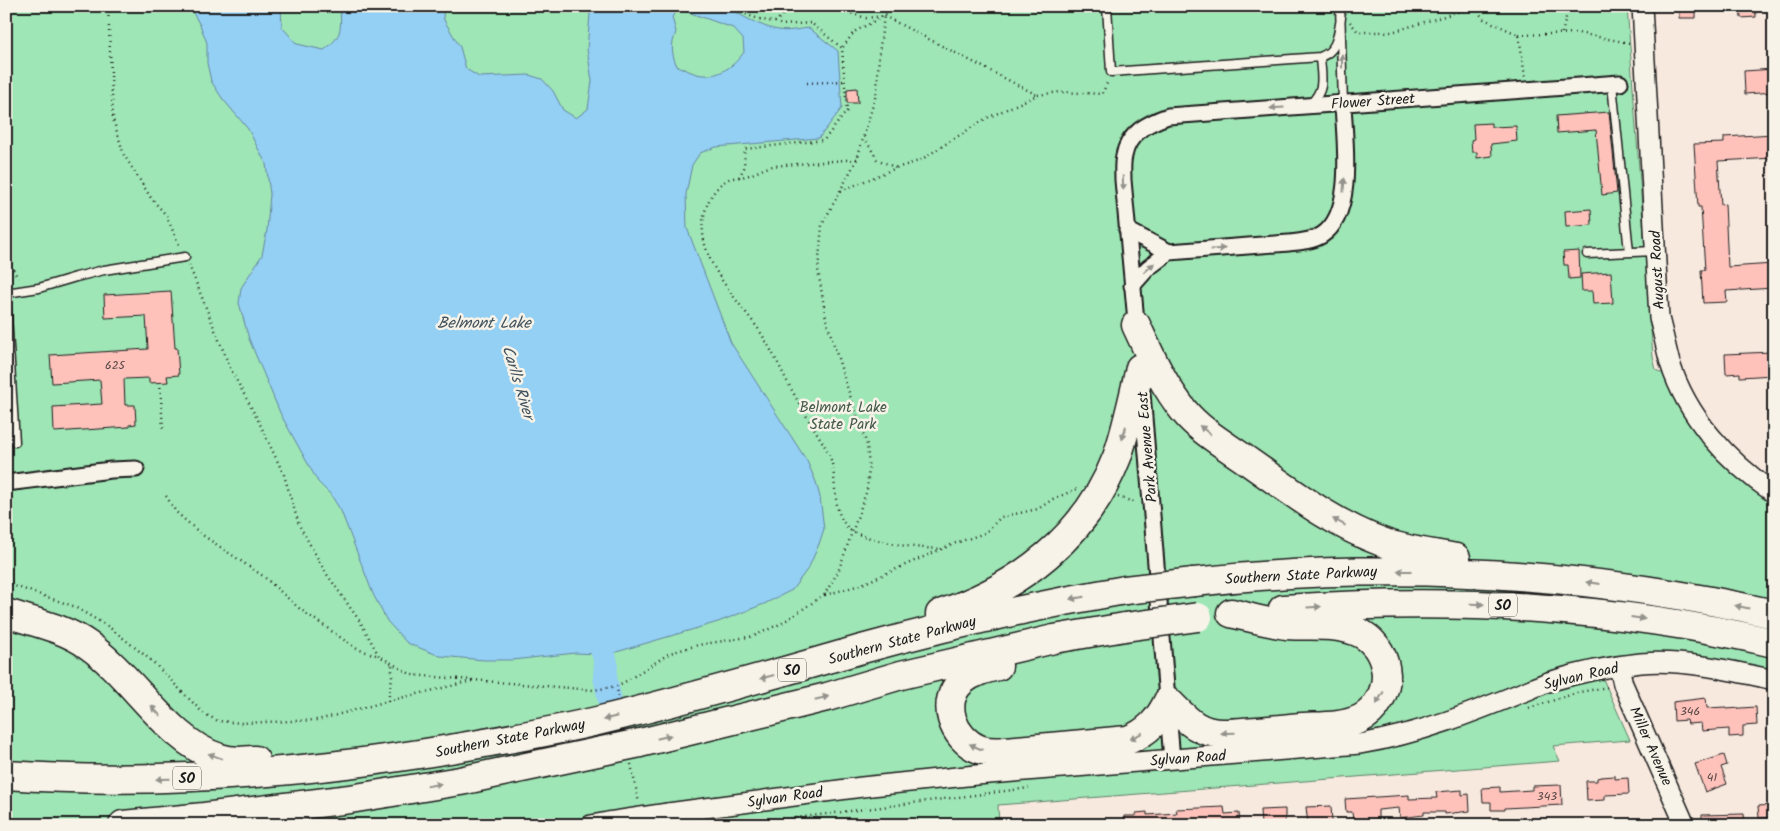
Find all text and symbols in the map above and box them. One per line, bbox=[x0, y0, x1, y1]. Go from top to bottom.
one-way arrow bbox=[1338, 52, 1346, 68]
street label: Flower Street bbox=[1330, 87, 1416, 117]
one-way arrow bbox=[1269, 104, 1285, 112]
one-way arrow bbox=[1120, 175, 1128, 191]
one-way arrow bbox=[1341, 177, 1349, 193]
street label: August Road bbox=[1644, 229, 1672, 310]
one-way arrow bbox=[1210, 245, 1226, 253]
one-way arrow bbox=[1143, 262, 1155, 274]
water label: Belmont Lake bbox=[437, 311, 532, 336]
water label: Carlls River bbox=[495, 343, 542, 426]
house number: 625 bbox=[105, 356, 127, 375]
street label: Park Avenue East bbox=[1131, 390, 1165, 503]
park label: Belmont Lake State Park bbox=[799, 396, 887, 437]
one-way arrow bbox=[1120, 425, 1128, 440]
one-way arrow bbox=[1199, 425, 1212, 436]
one-way arrow bbox=[1332, 518, 1345, 527]
street label: Southern State Parkway bbox=[1224, 560, 1379, 592]
one-way arrow bbox=[1396, 567, 1412, 575]
one-way arrow bbox=[1585, 579, 1601, 587]
road number: SO bbox=[1489, 594, 1517, 616]
one-way arrow bbox=[1068, 595, 1084, 603]
one-way arrow bbox=[1469, 600, 1485, 608]
one-way arrow bbox=[1306, 602, 1322, 610]
one-way arrow bbox=[1735, 603, 1750, 611]
street label: Southern State Parkway bbox=[826, 609, 980, 672]
one-way arrow bbox=[1631, 614, 1647, 622]
street label: Sylvan Road bbox=[1541, 657, 1622, 697]
road number: SO bbox=[778, 658, 806, 682]
one-way arrow bbox=[759, 673, 774, 681]
one-way arrow bbox=[1376, 690, 1384, 705]
one-way arrow bbox=[814, 694, 829, 702]
house number: 346 bbox=[1680, 702, 1700, 721]
street label: Miller Avenue bbox=[1622, 703, 1678, 790]
one-way arrow bbox=[150, 705, 162, 717]
street label: Southern State Parkway bbox=[433, 712, 588, 765]
one-way arrow bbox=[602, 714, 617, 722]
one-way arrow bbox=[1220, 729, 1236, 737]
one-way arrow bbox=[1129, 732, 1143, 740]
one-way arrow bbox=[656, 733, 671, 741]
one-way arrow bbox=[969, 742, 983, 750]
street label: Sylvan Road bbox=[1149, 744, 1227, 774]
one-way arrow bbox=[207, 752, 222, 760]
road number: SO bbox=[173, 766, 201, 790]
house number: 41 bbox=[1707, 768, 1717, 787]
one-way arrow bbox=[154, 775, 170, 783]
one-way arrow bbox=[426, 781, 442, 789]
street label: Sylvan Road bbox=[746, 781, 825, 815]
house number: 343 bbox=[1537, 787, 1557, 806]

